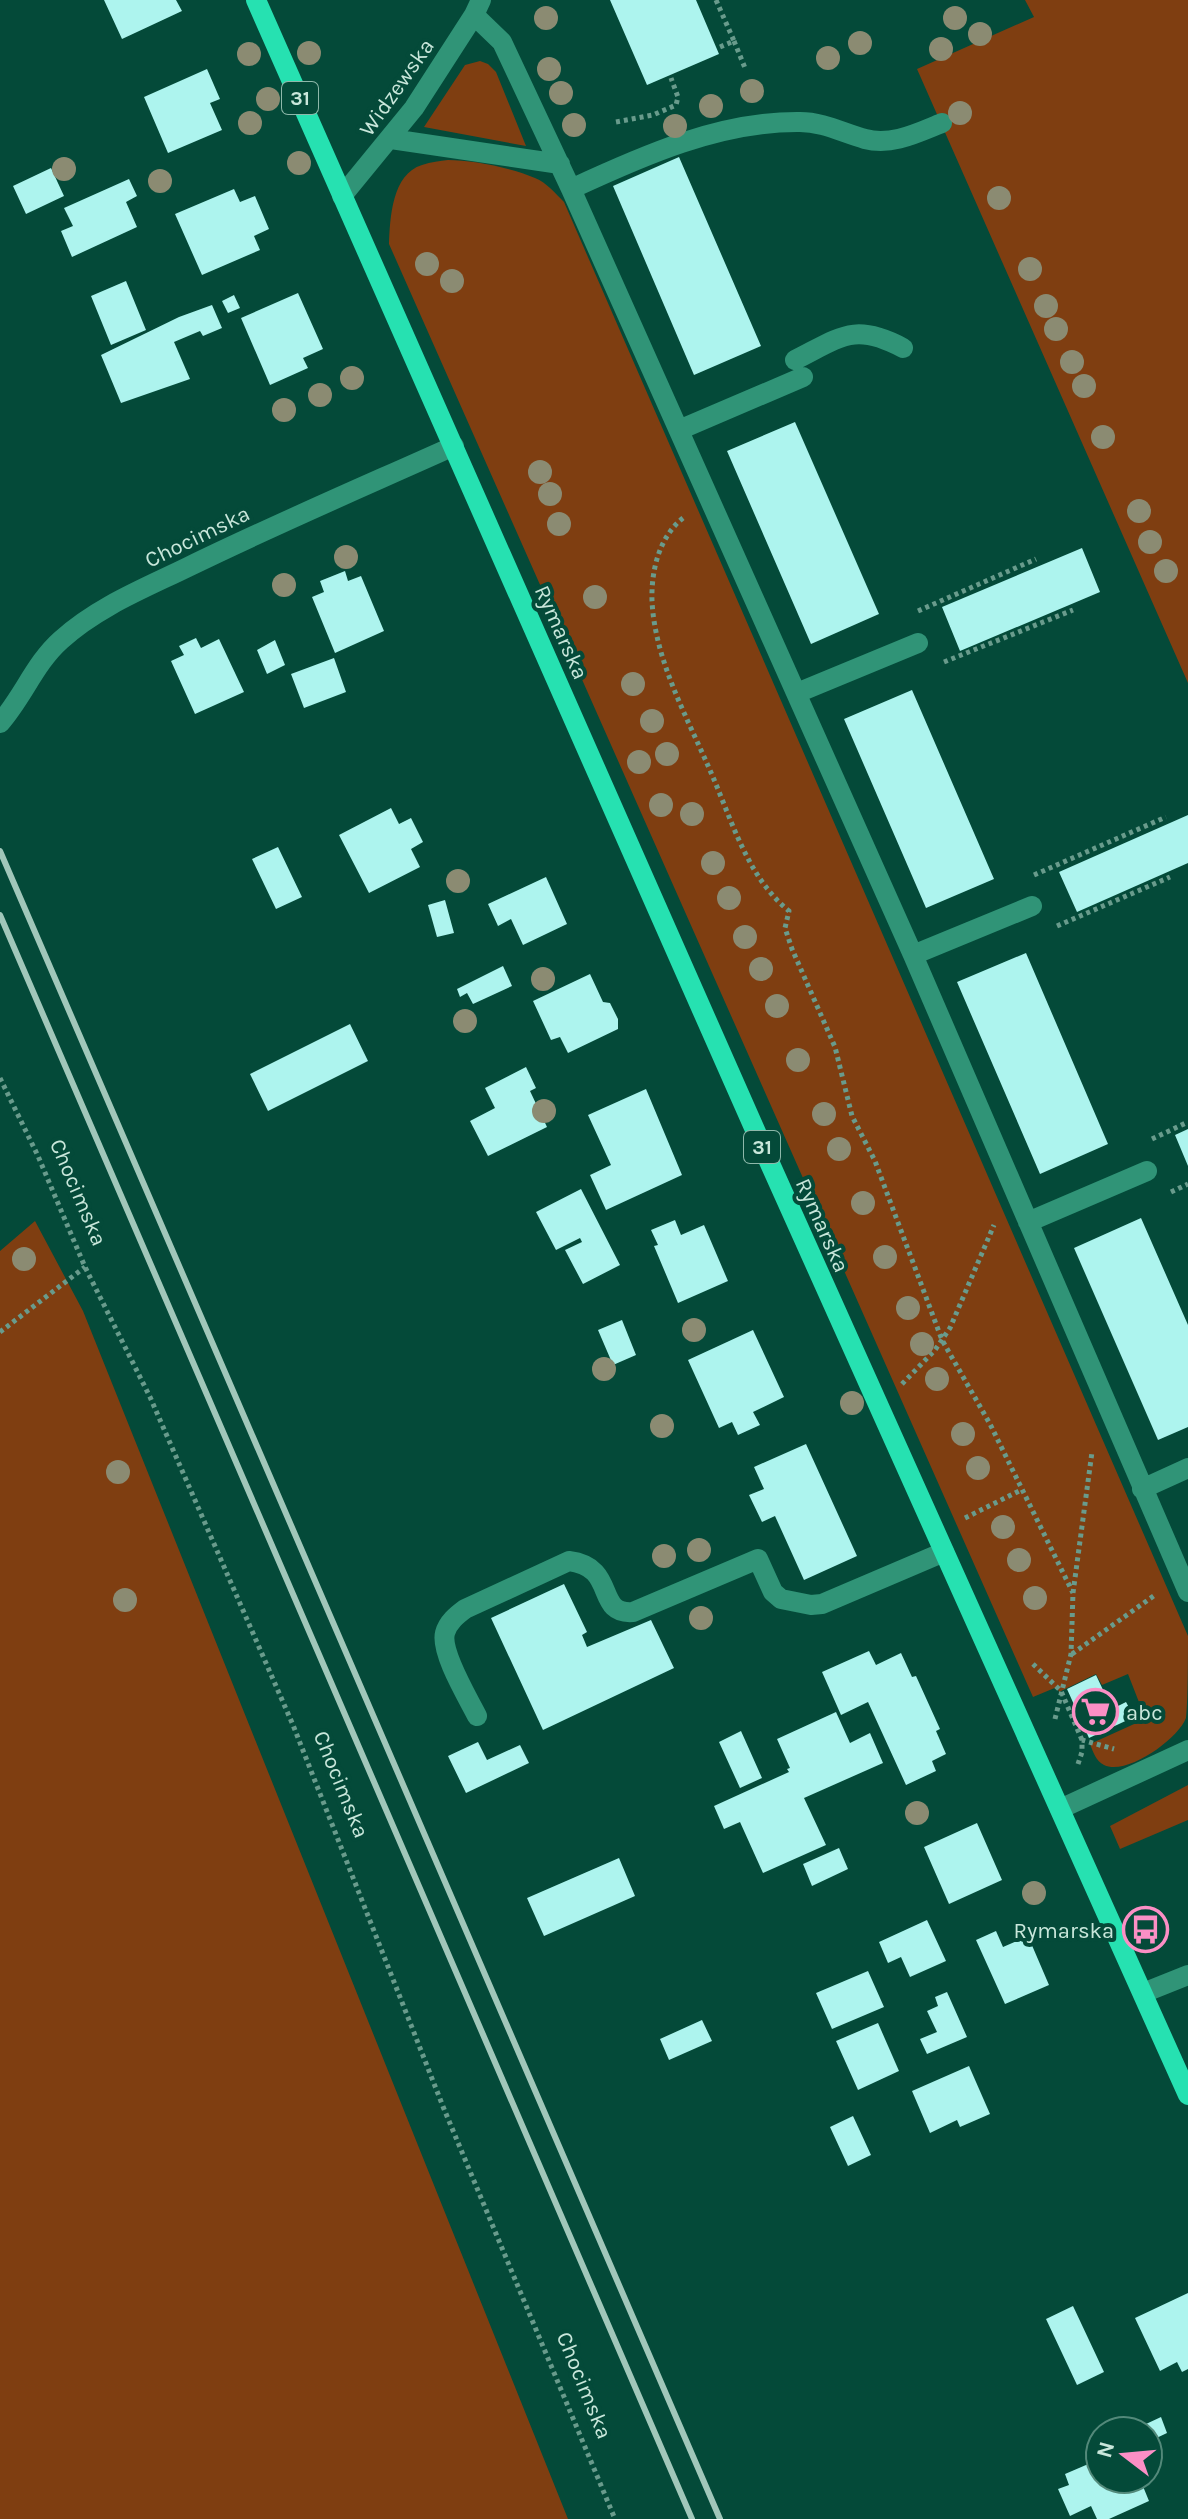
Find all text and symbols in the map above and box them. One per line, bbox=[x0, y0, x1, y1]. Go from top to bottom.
street label: Widzewska bbox=[354, 34, 440, 141]
road number: 31 bbox=[282, 82, 318, 114]
street label: Chocimska bbox=[141, 500, 254, 573]
street label: Rymarska bbox=[529, 581, 593, 684]
road number: 31 bbox=[744, 1131, 780, 1163]
street label: Chocimska bbox=[44, 1135, 112, 1250]
street label: Rymarska bbox=[790, 1174, 854, 1277]
supermarket icon: abc bbox=[1071, 1688, 1119, 1736]
place label: abc bbox=[1126, 1700, 1163, 1726]
street label: Chocimska bbox=[308, 1727, 374, 1842]
bus stop icon: Rymarska bbox=[1121, 1906, 1169, 1954]
place label: Rymarska bbox=[1014, 1918, 1114, 1944]
street label: Chocimska bbox=[551, 2328, 617, 2443]
north arrow bbox=[1084, 2415, 1164, 2495]
text: N bbox=[1091, 2439, 1120, 2461]

